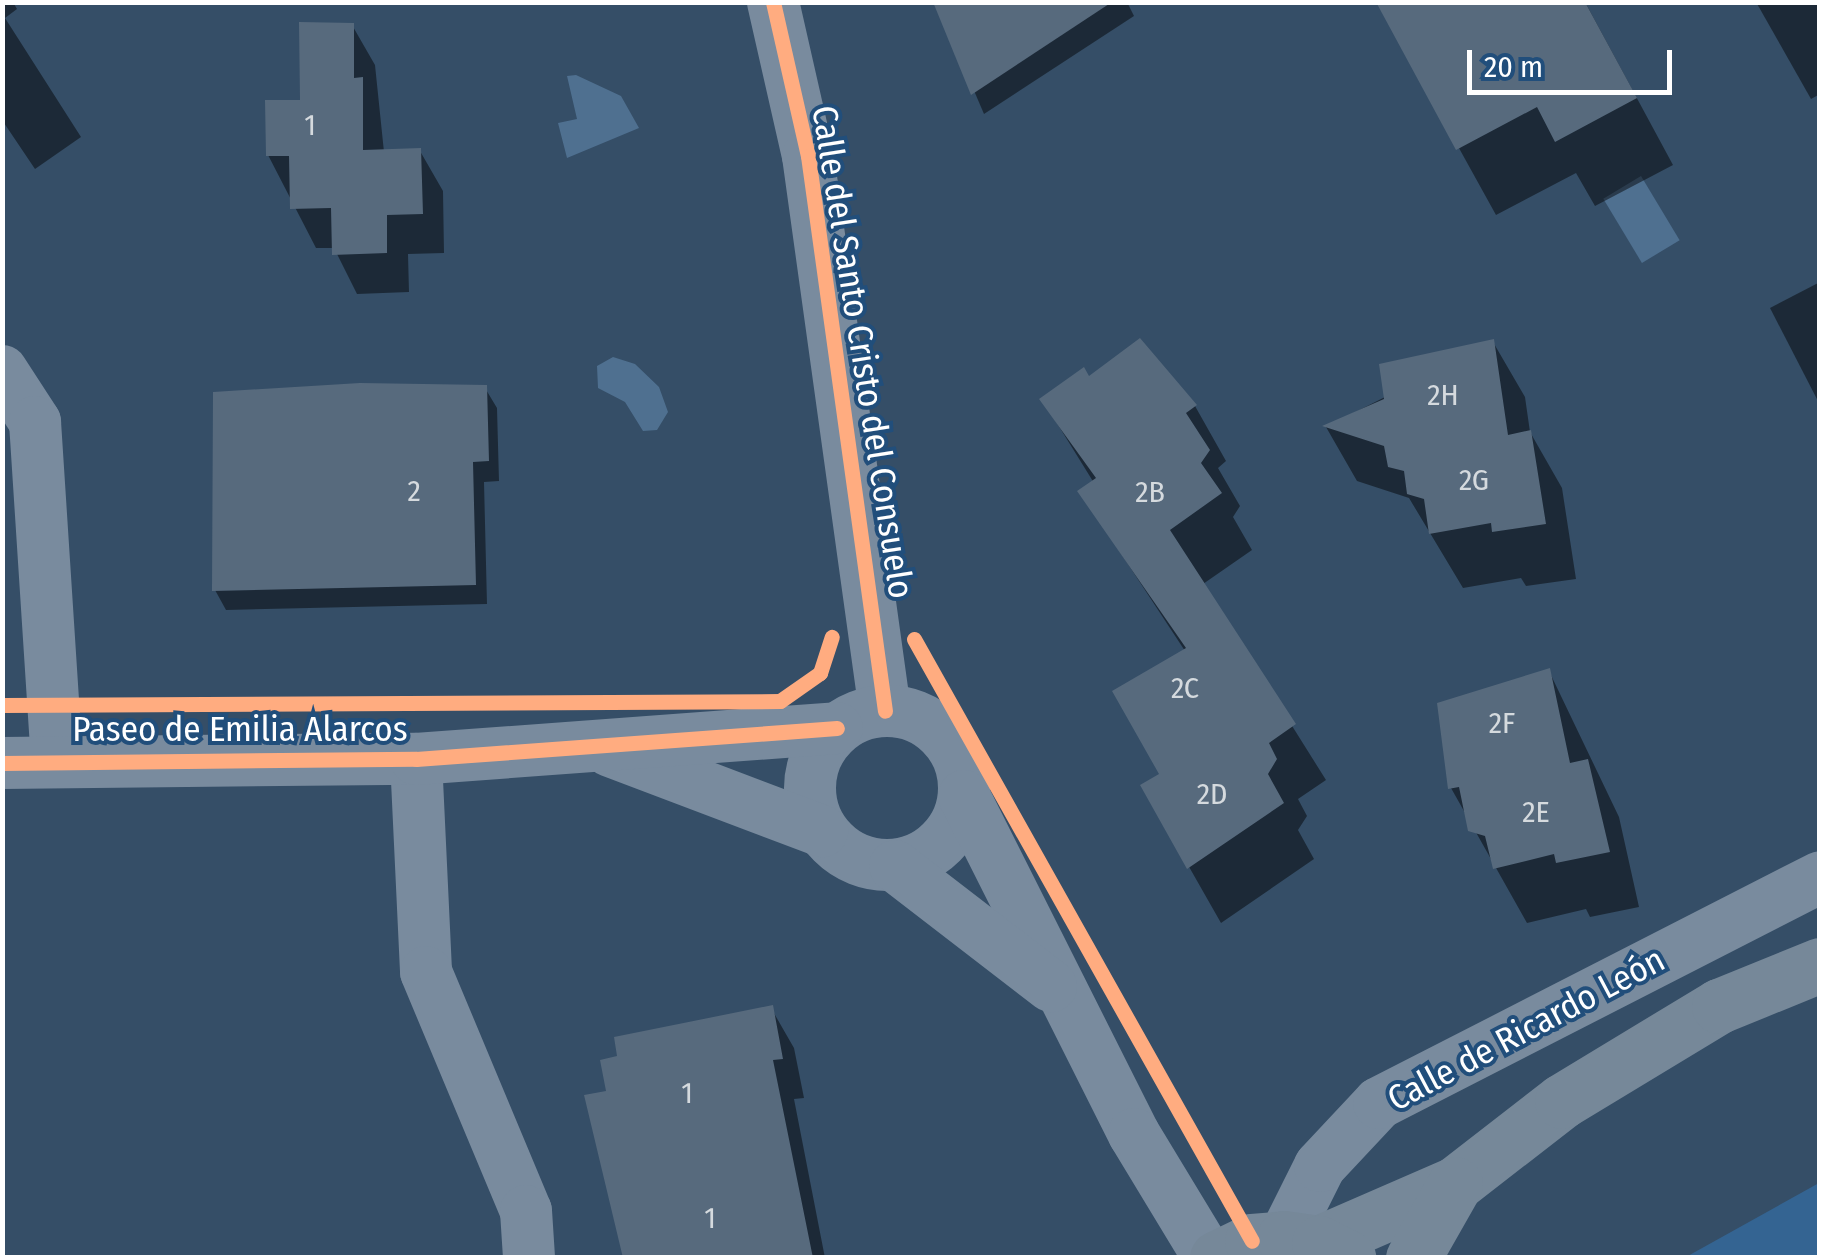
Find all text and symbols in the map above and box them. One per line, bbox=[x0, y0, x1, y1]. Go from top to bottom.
scale bar bbox=[1472, 30, 1677, 92]
text: 20 m bbox=[1484, 49, 1543, 85]
street label: Calle del Santo Cristo del Consuelo bbox=[803, 103, 923, 601]
house number: 1 bbox=[304, 107, 316, 143]
house number: 2H bbox=[1427, 377, 1459, 413]
house number: 2G bbox=[1459, 462, 1489, 498]
house number: 2 bbox=[407, 473, 421, 509]
house number: 2B bbox=[1135, 474, 1165, 510]
house number: 2C bbox=[1171, 670, 1199, 706]
house number: 2F bbox=[1489, 705, 1515, 741]
street label: Paseo de Emilia Alarcos bbox=[72, 708, 408, 750]
house number: 2D bbox=[1197, 776, 1227, 812]
house number: 2E bbox=[1522, 794, 1550, 830]
street label: Calle de Ricardo León bbox=[1380, 938, 1672, 1120]
house number: 1 bbox=[681, 1075, 693, 1111]
house number: 1 bbox=[704, 1200, 716, 1236]

